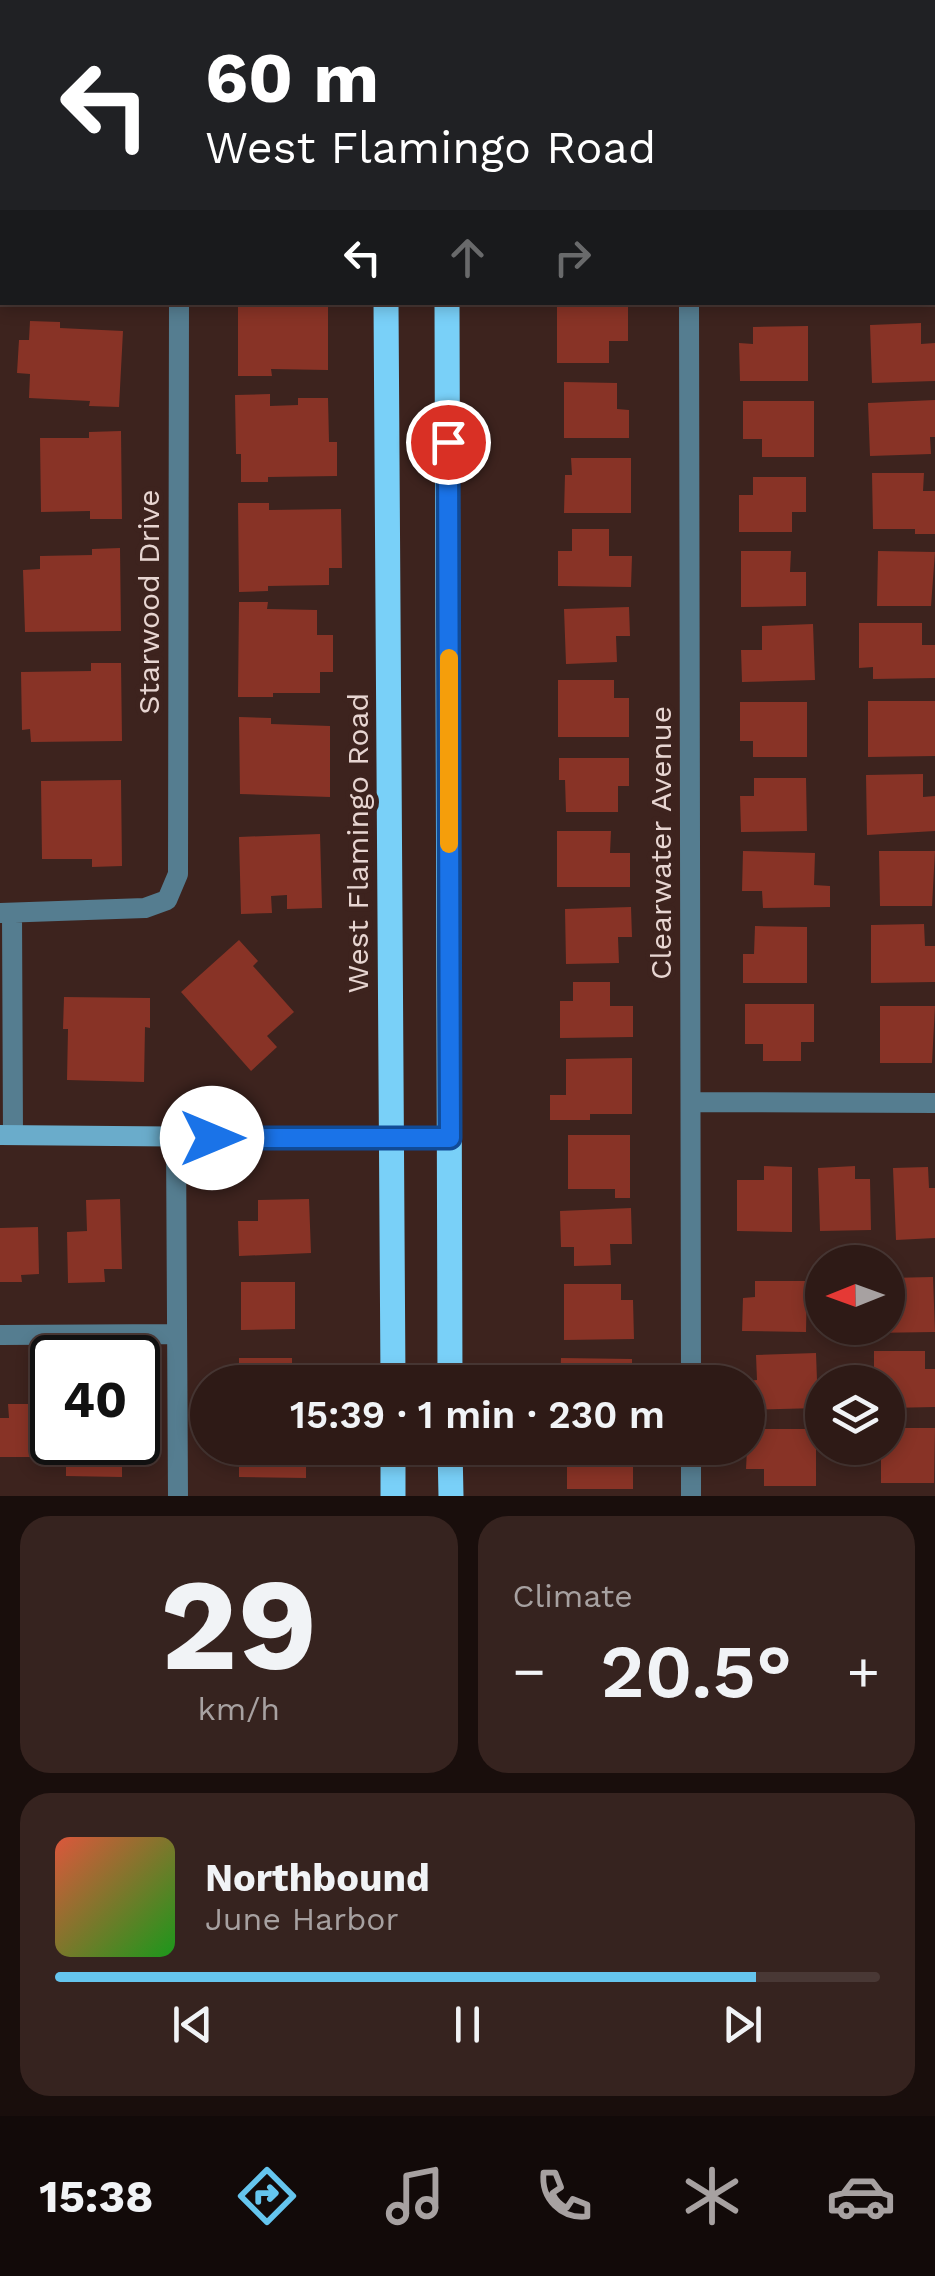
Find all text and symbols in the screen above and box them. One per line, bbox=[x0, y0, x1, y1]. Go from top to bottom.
text: 60 m bbox=[205, 37, 379, 119]
icon: left bbox=[40, 40, 170, 170]
text: West Flamingo Road bbox=[205, 121, 656, 174]
icon: left bbox=[335, 230, 390, 285]
icon: ahead bbox=[440, 230, 495, 285]
icon: right bbox=[545, 230, 600, 285]
pin bbox=[406, 400, 491, 485]
icon: arrive bbox=[421, 415, 476, 470]
street label: Starwood Drive bbox=[131, 489, 166, 715]
street label: West Flamingo Road bbox=[340, 693, 375, 993]
street label: Clearwater Avenue bbox=[643, 706, 678, 980]
position arrow bbox=[160, 1086, 264, 1190]
north arrow bbox=[805, 1245, 905, 1345]
map controls bbox=[805, 1245, 905, 1465]
speed limit sign: 40 bbox=[30, 1335, 160, 1465]
button: layers bbox=[805, 1365, 905, 1465]
text: 15:39 · 1 min · 230 m bbox=[290, 1393, 665, 1437]
text: 29 bbox=[160, 1548, 318, 1701]
text: Climate bbox=[513, 1577, 633, 1615]
text: 20.5° bbox=[600, 1627, 792, 1715]
text: − bbox=[513, 1639, 546, 1703]
text: + bbox=[847, 1639, 880, 1703]
text: km/h bbox=[198, 1690, 280, 1728]
text: Northbound bbox=[205, 1856, 430, 1900]
text: June Harbor bbox=[205, 1900, 399, 1938]
icon: previous bbox=[165, 1997, 220, 2052]
icon: pause bbox=[440, 1997, 495, 2052]
icon: next bbox=[715, 1997, 770, 2052]
icon: directions bbox=[232, 2161, 302, 2231]
icon: music bbox=[380, 2161, 450, 2231]
icon: phone bbox=[529, 2161, 599, 2231]
icon: climate bbox=[677, 2161, 747, 2231]
icon: car bbox=[826, 2161, 896, 2231]
text: 15:38 bbox=[39, 2170, 153, 2223]

